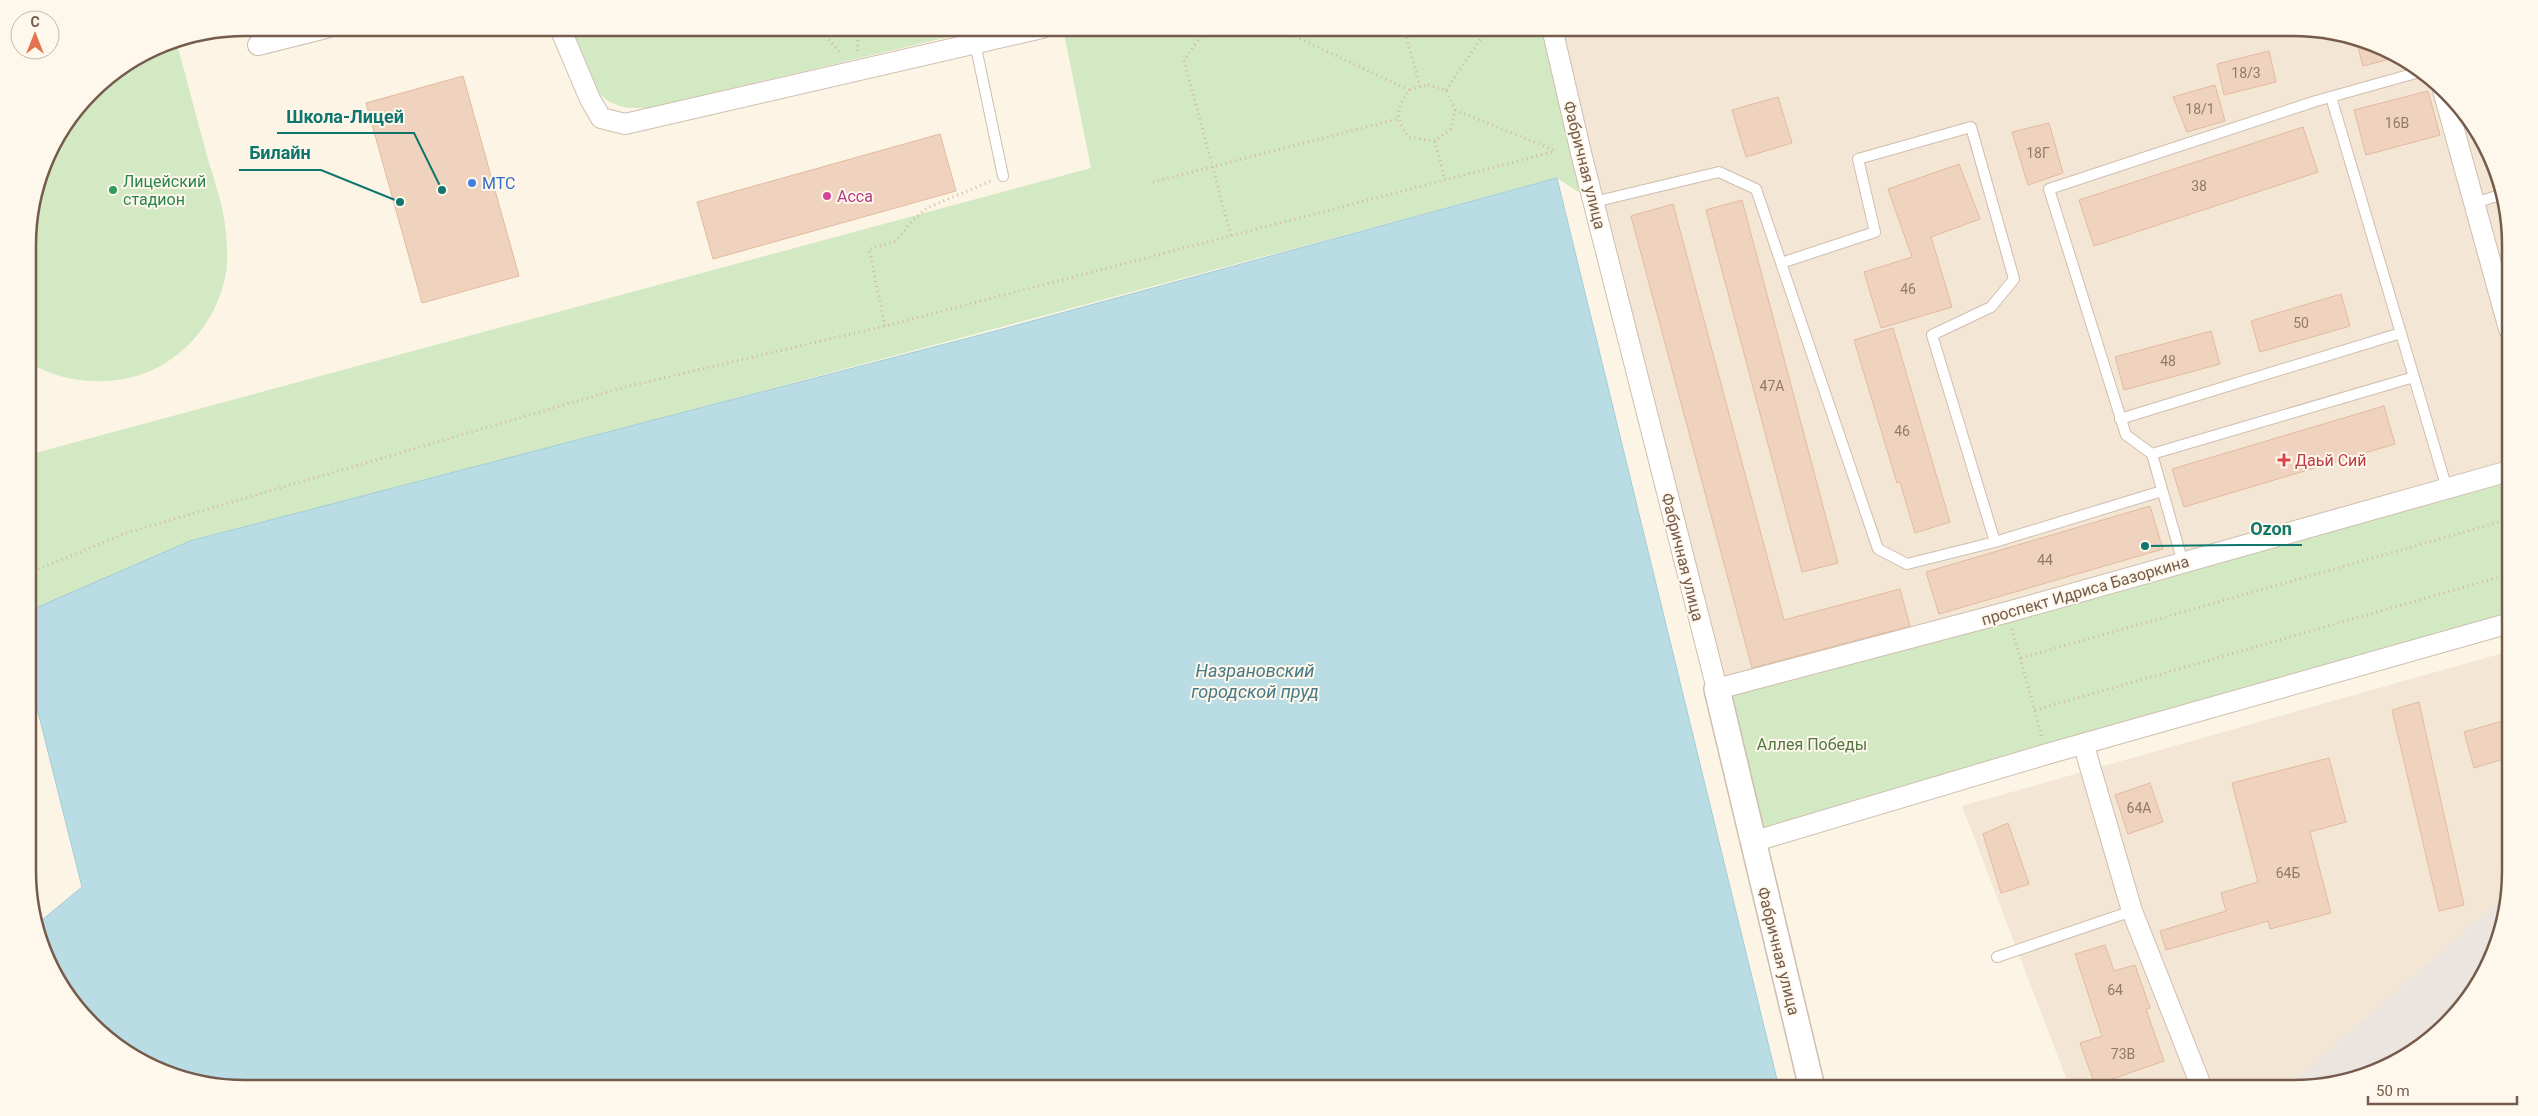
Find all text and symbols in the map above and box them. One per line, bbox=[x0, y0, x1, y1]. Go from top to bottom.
north arrow bbox=[10, 10, 60, 60]
text: С bbox=[30, 14, 40, 30]
house number: 18/3 bbox=[2231, 65, 2261, 81]
street label: Фабричная улица bbox=[1559, 99, 1610, 231]
callout: Школа-Лицей bbox=[277, 100, 414, 133]
house number: 18/1 bbox=[2185, 101, 2215, 117]
text: Школа-Лицей bbox=[286, 106, 404, 127]
house number: 16В bbox=[2385, 115, 2409, 131]
callout: Билайн bbox=[239, 137, 321, 170]
text: Билайн bbox=[249, 142, 311, 163]
house number: 18Г bbox=[2026, 145, 2050, 161]
place label: Лицейский стадион bbox=[123, 172, 206, 209]
place label: МТС bbox=[482, 174, 515, 193]
marker: МТС bbox=[466, 177, 478, 189]
house number: 38 bbox=[2191, 178, 2207, 194]
marker: Лицейский стадион bbox=[107, 184, 119, 196]
place label: Асса bbox=[837, 187, 873, 206]
marker: Асса bbox=[821, 190, 833, 202]
house number: 46 bbox=[1900, 281, 1916, 297]
house number: 50 bbox=[2293, 315, 2309, 331]
house number: 48 bbox=[2160, 353, 2176, 369]
house number: 47А bbox=[1760, 378, 1784, 394]
house number: 46 bbox=[1894, 423, 1910, 439]
place label: Даьй Сий bbox=[2295, 451, 2367, 470]
marker: Даьй Сий bbox=[2277, 453, 2291, 467]
street label: Фабричная улица bbox=[1657, 491, 1708, 623]
callout: Ozon bbox=[2240, 512, 2302, 545]
text: Ozon bbox=[2250, 518, 2292, 539]
street label: проспект Идриса Базоркина bbox=[1979, 552, 2191, 629]
house number: 44 bbox=[2037, 552, 2053, 568]
water label: Назрановский городской пруд bbox=[1191, 660, 1319, 702]
park label: Аллея Победы bbox=[1757, 735, 1867, 754]
house number: 64А bbox=[2127, 800, 2151, 816]
house number: 64Б bbox=[2276, 865, 2300, 881]
street label: Фабричная улица bbox=[1753, 885, 1804, 1017]
house number: 64 bbox=[2107, 982, 2123, 998]
house number: 73В bbox=[2111, 1046, 2135, 1062]
scale bar bbox=[2368, 1074, 2517, 1106]
text: 50 m bbox=[2376, 1082, 2410, 1100]

